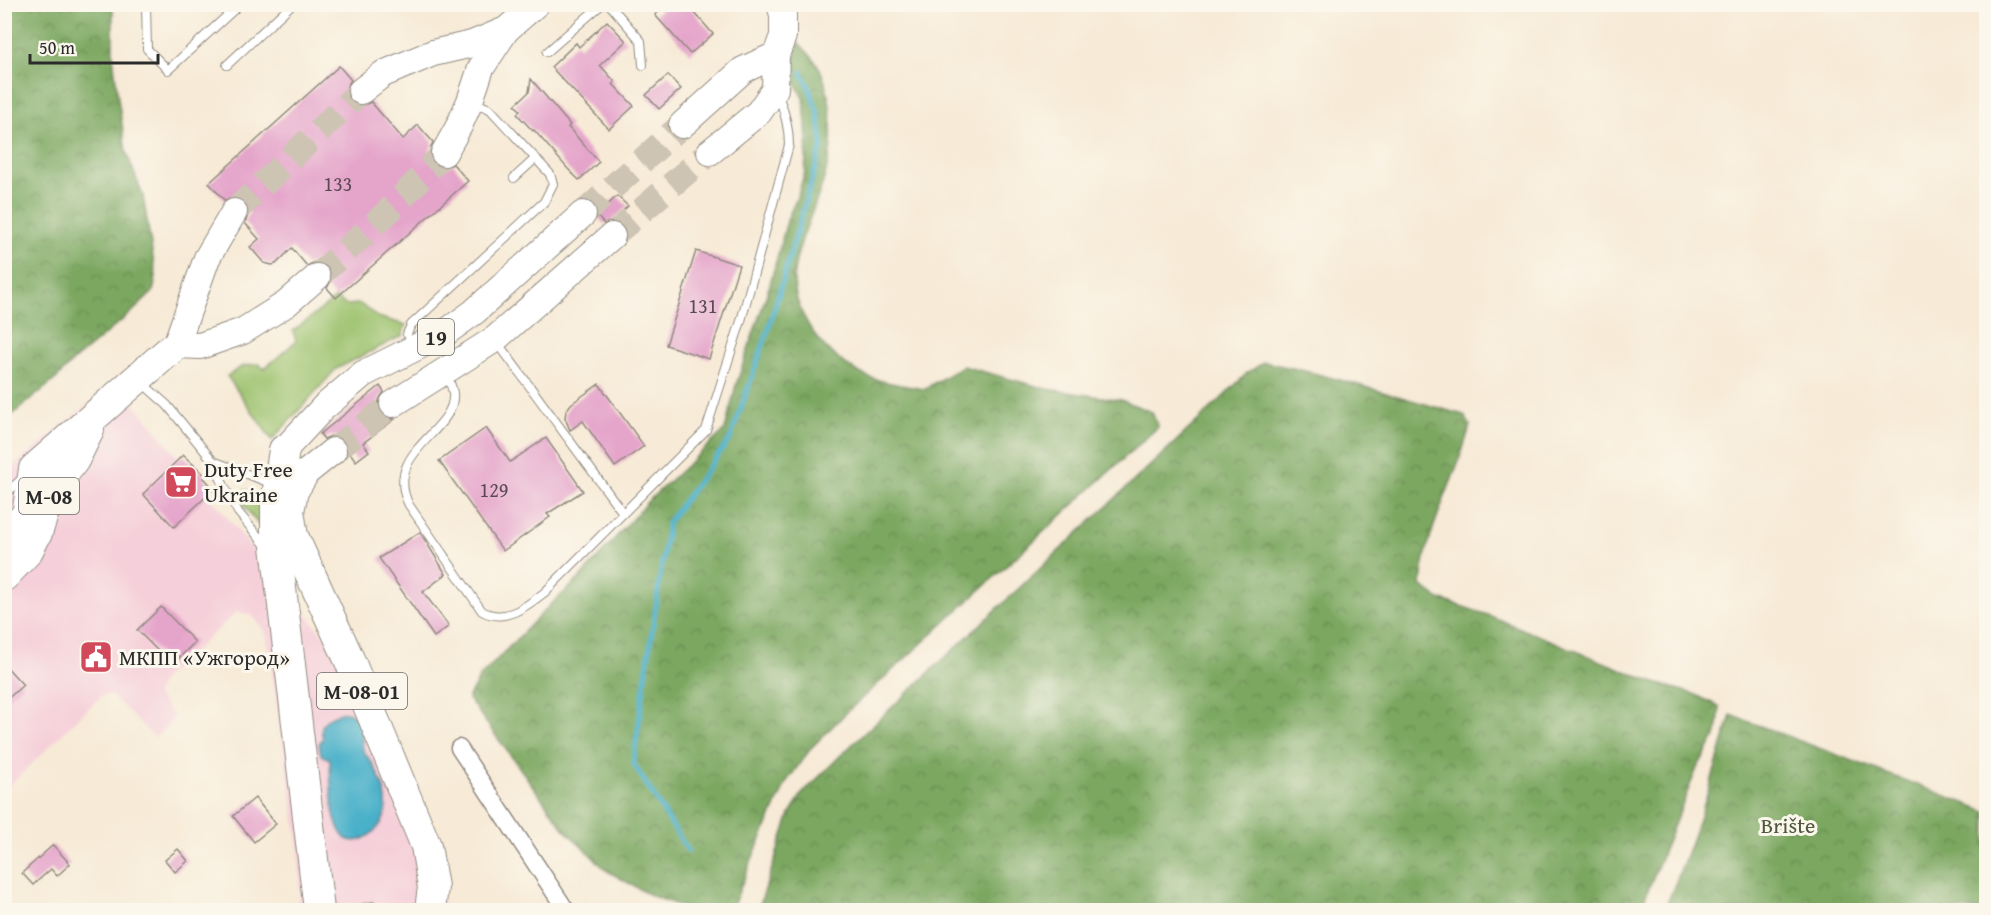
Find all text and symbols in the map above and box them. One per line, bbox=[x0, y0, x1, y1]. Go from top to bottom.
scale bar bbox=[30, 27, 158, 65]
text: 50 m bbox=[39, 34, 75, 61]
house number: 133 bbox=[324, 169, 352, 198]
house number: 131 bbox=[689, 291, 717, 320]
road number: 19 bbox=[418, 319, 454, 355]
place label: Duty Free Ukraine bbox=[204, 453, 293, 510]
supermarket icon: Duty Free Ukraine bbox=[163, 464, 199, 500]
house number: 129 bbox=[480, 475, 508, 504]
road number: М-08 bbox=[19, 478, 79, 514]
public building icon: МКПП «Ужгород» bbox=[78, 639, 114, 675]
place label: МКПП «Ужгород» bbox=[119, 641, 290, 673]
road number: М-08-01 bbox=[317, 673, 407, 709]
park label: Brište bbox=[1761, 809, 1815, 841]

